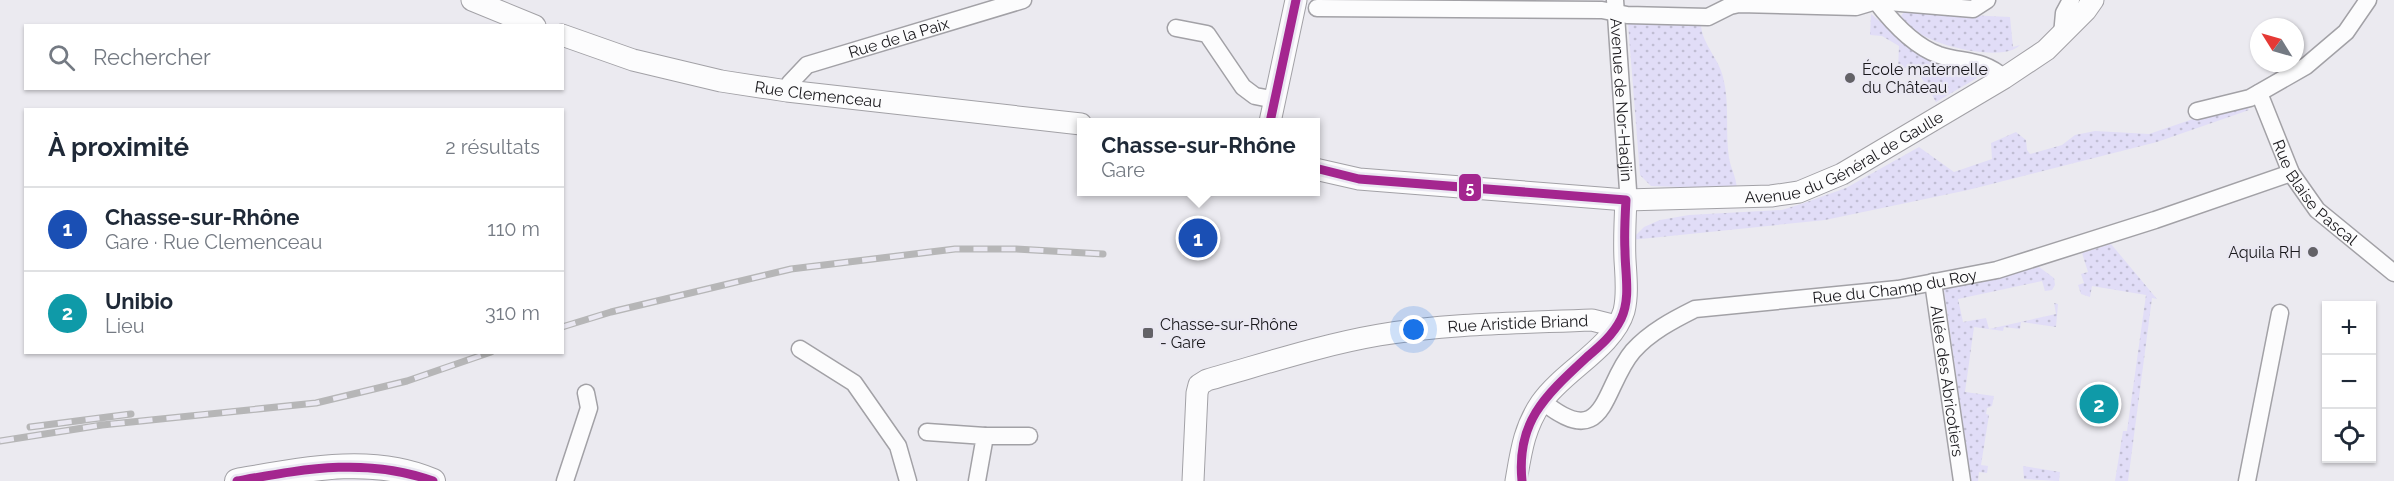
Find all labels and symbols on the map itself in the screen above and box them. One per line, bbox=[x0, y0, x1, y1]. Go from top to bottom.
street label: Rue de la Paix bbox=[846, 13, 951, 62]
street label: Avenue de Nor-Hadjin bbox=[1607, 17, 1637, 182]
north arrow bbox=[2250, 18, 2304, 72]
place label: École maternelle du Château bbox=[1862, 59, 1988, 97]
marker: École maternelle du Château bbox=[1843, 71, 1857, 85]
street label: Rue Clemenceau bbox=[753, 77, 883, 111]
street label: Avenue du Général de Gaulle bbox=[1744, 107, 1946, 206]
street label: Rue Blaise Pascal bbox=[2269, 137, 2362, 249]
line badge: 5 bbox=[1458, 173, 1482, 202]
text: 5 bbox=[1466, 178, 1475, 197]
pin: 1 bbox=[1178, 216, 1218, 260]
place label: Aquila RH bbox=[2228, 243, 2301, 262]
marker: Aquila RH bbox=[2306, 245, 2320, 259]
street label: Rue du Champ du Roy bbox=[1811, 264, 1979, 307]
street label: Allée des Abricotiers bbox=[1927, 304, 1968, 458]
street label: Rue Aristide Briand bbox=[1447, 311, 1589, 336]
place label: Chasse-sur-Rhône - Gare bbox=[1160, 315, 1298, 352]
your location bbox=[1399, 315, 1428, 344]
marker: Chasse-sur-Rhône - Gare bbox=[1141, 326, 1155, 340]
pin: 2 bbox=[2080, 382, 2118, 426]

